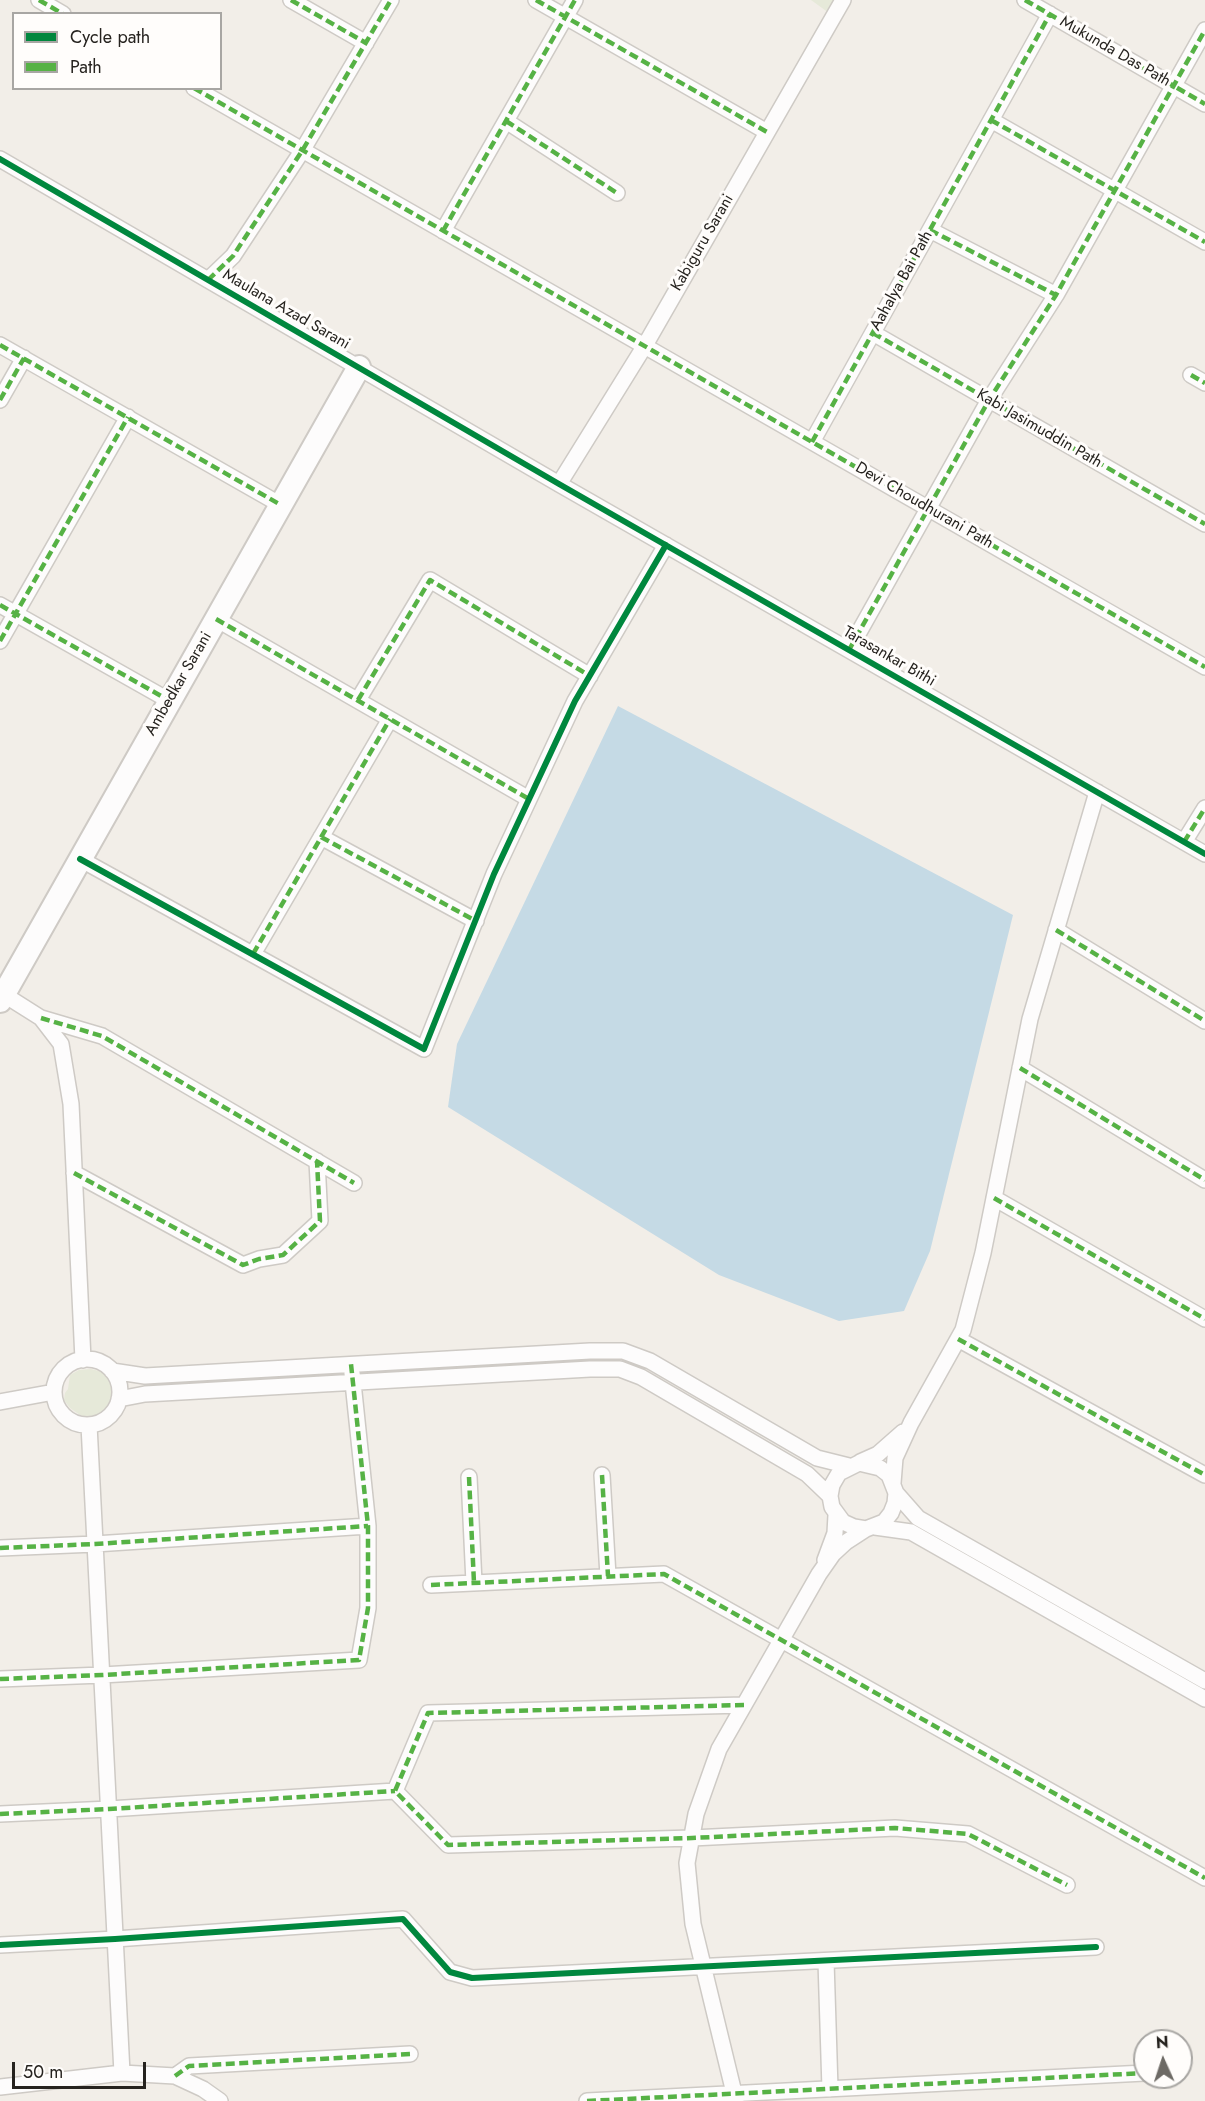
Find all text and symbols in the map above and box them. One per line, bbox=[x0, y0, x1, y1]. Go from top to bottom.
legend bbox=[12, 12, 222, 90]
street label: Mukunda Das Path bbox=[1056, 13, 1174, 91]
text: Cycle path bbox=[70, 24, 150, 50]
text: Path bbox=[70, 54, 102, 80]
street label: Kabiguru Sarani bbox=[668, 191, 738, 295]
street label: Aahalya Bai Path bbox=[867, 228, 937, 334]
street label: Maulana Azad Sarani bbox=[219, 266, 353, 354]
street label: Kabi Jasimuddin Path bbox=[973, 385, 1105, 473]
street label: Devi Choudhurani Path bbox=[852, 459, 996, 553]
street label: Tarasankar Bithi bbox=[839, 623, 939, 691]
street label: Ambedkar Sarani bbox=[141, 629, 217, 739]
north arrow bbox=[1133, 2029, 1193, 2089]
text: N bbox=[1155, 2031, 1169, 2054]
scale bar bbox=[15, 2050, 148, 2088]
text: 50 m bbox=[23, 2059, 63, 2085]

